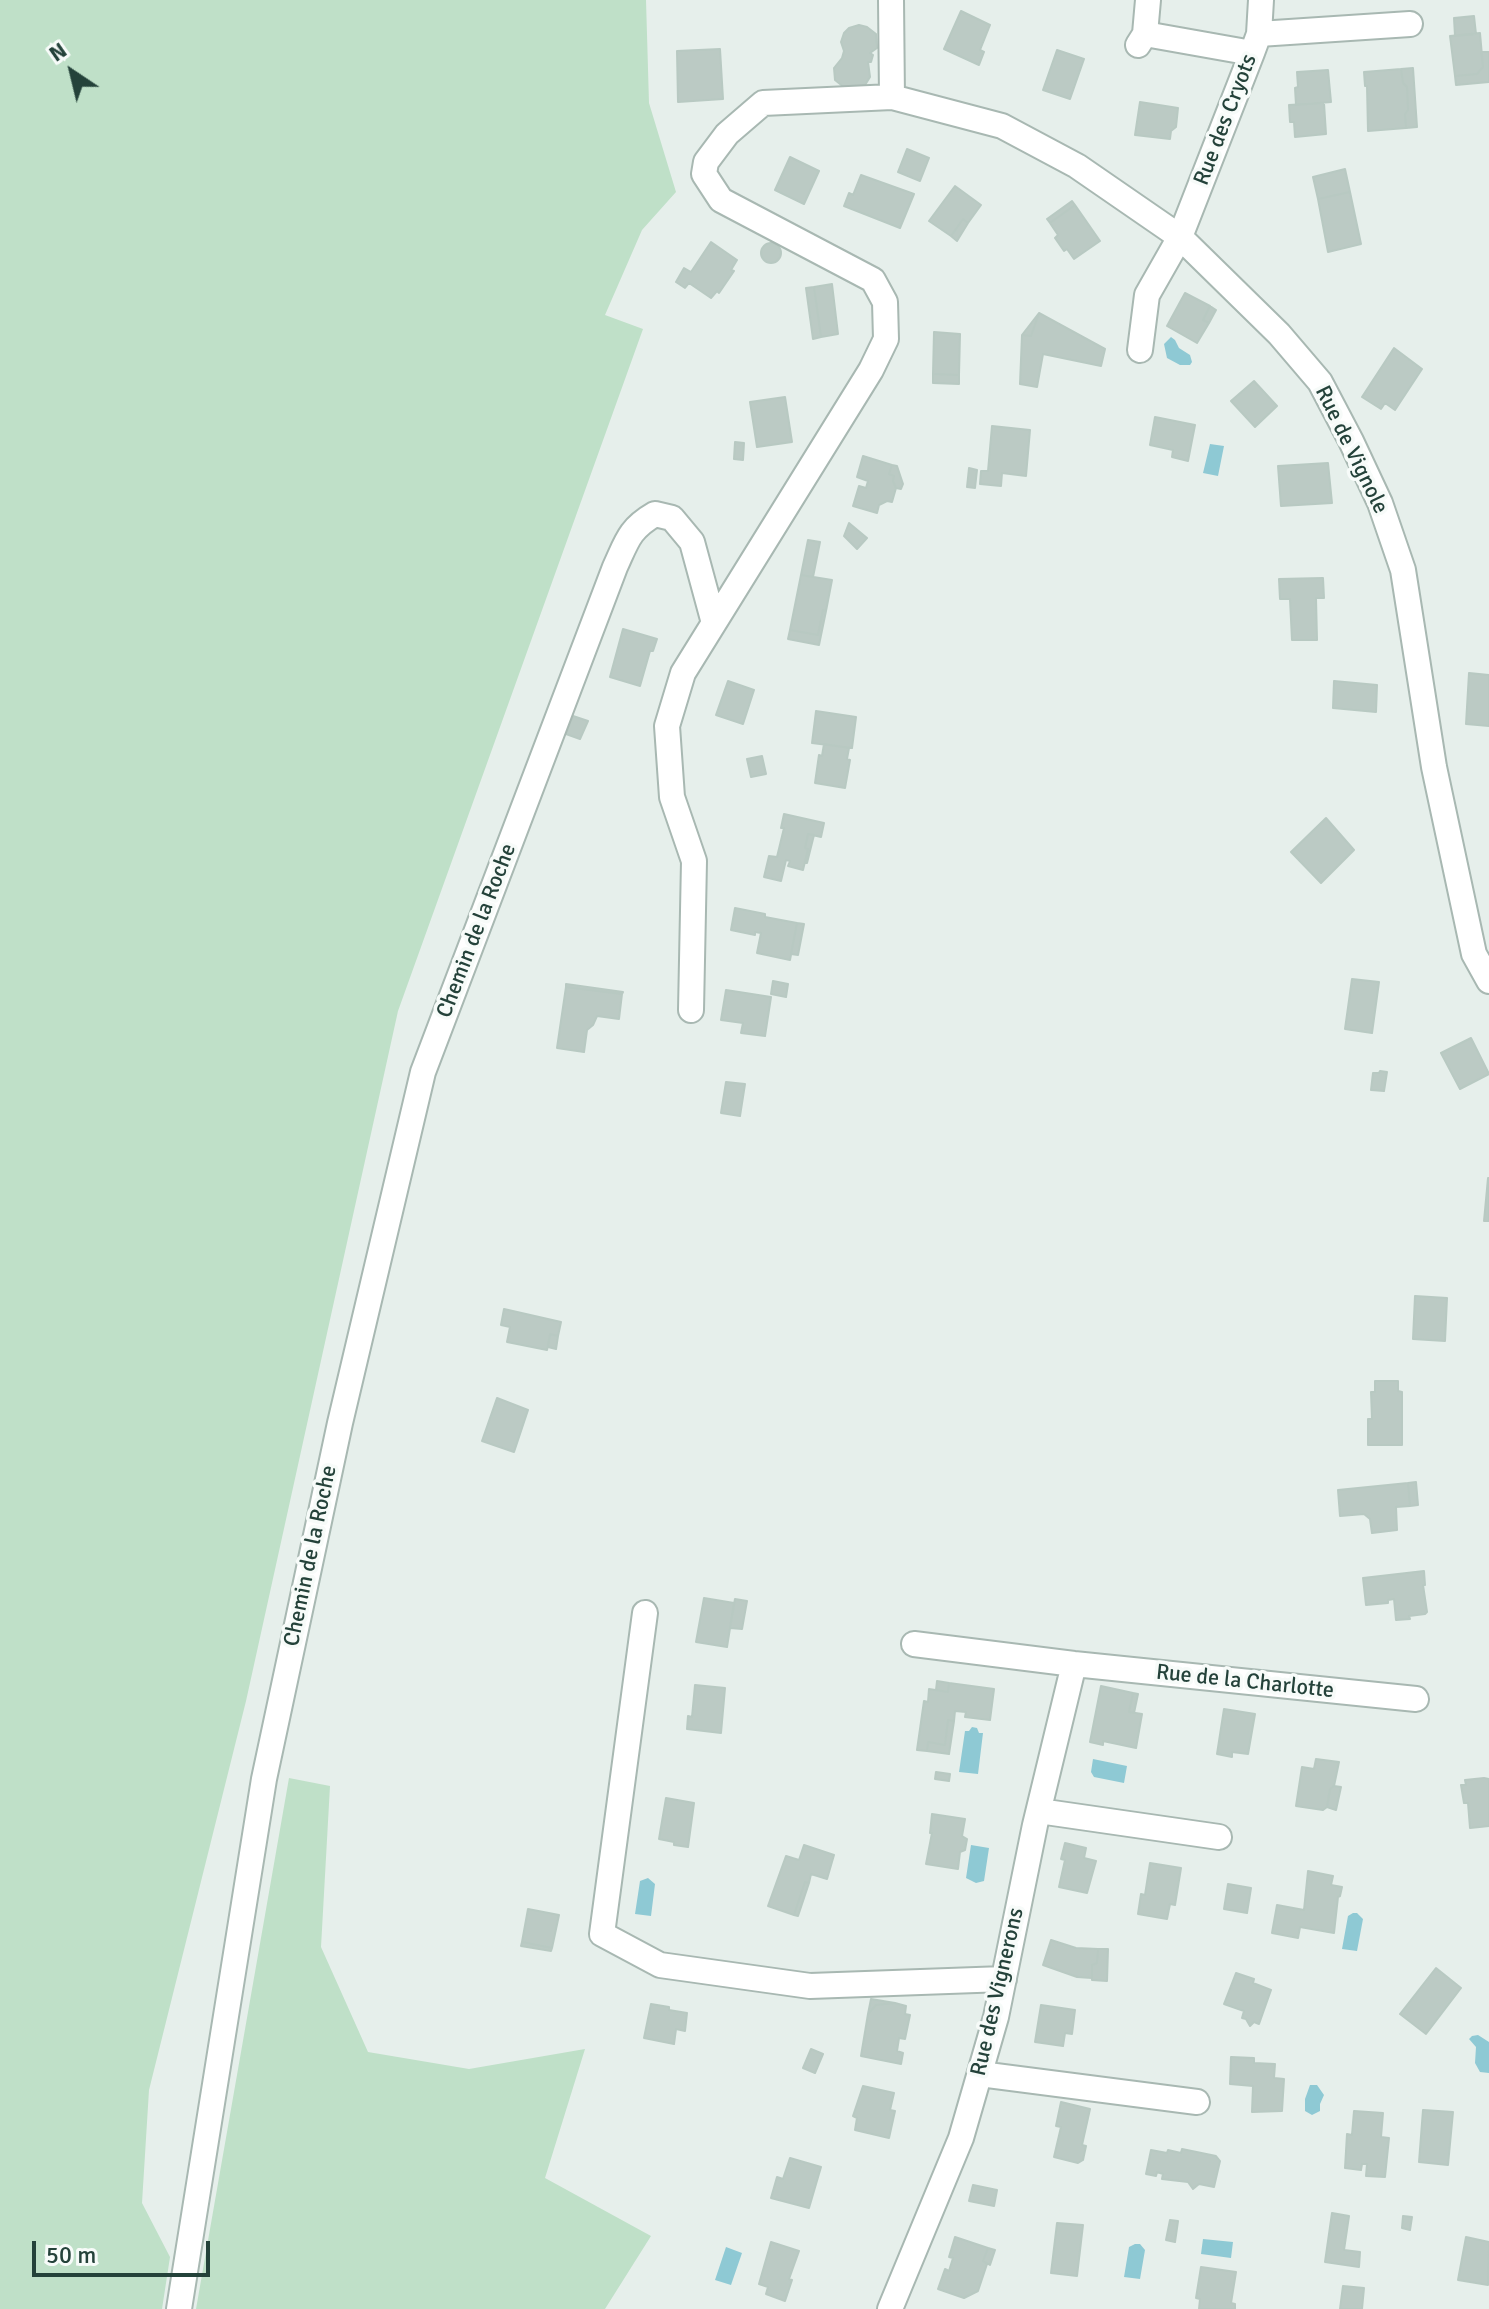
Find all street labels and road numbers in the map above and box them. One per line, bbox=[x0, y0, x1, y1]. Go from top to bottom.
street label: Rue des Cryots bbox=[1189, 51, 1263, 189]
street label: Rue de Vignole bbox=[1309, 382, 1393, 518]
street label: Chemin de la Roche bbox=[432, 840, 522, 1022]
street label: Chemin de la Roche bbox=[279, 1463, 343, 1649]
street label: Rue de la Charlotte bbox=[1155, 1660, 1335, 1704]
street label: Rue des Vignerons bbox=[966, 1905, 1030, 2079]

